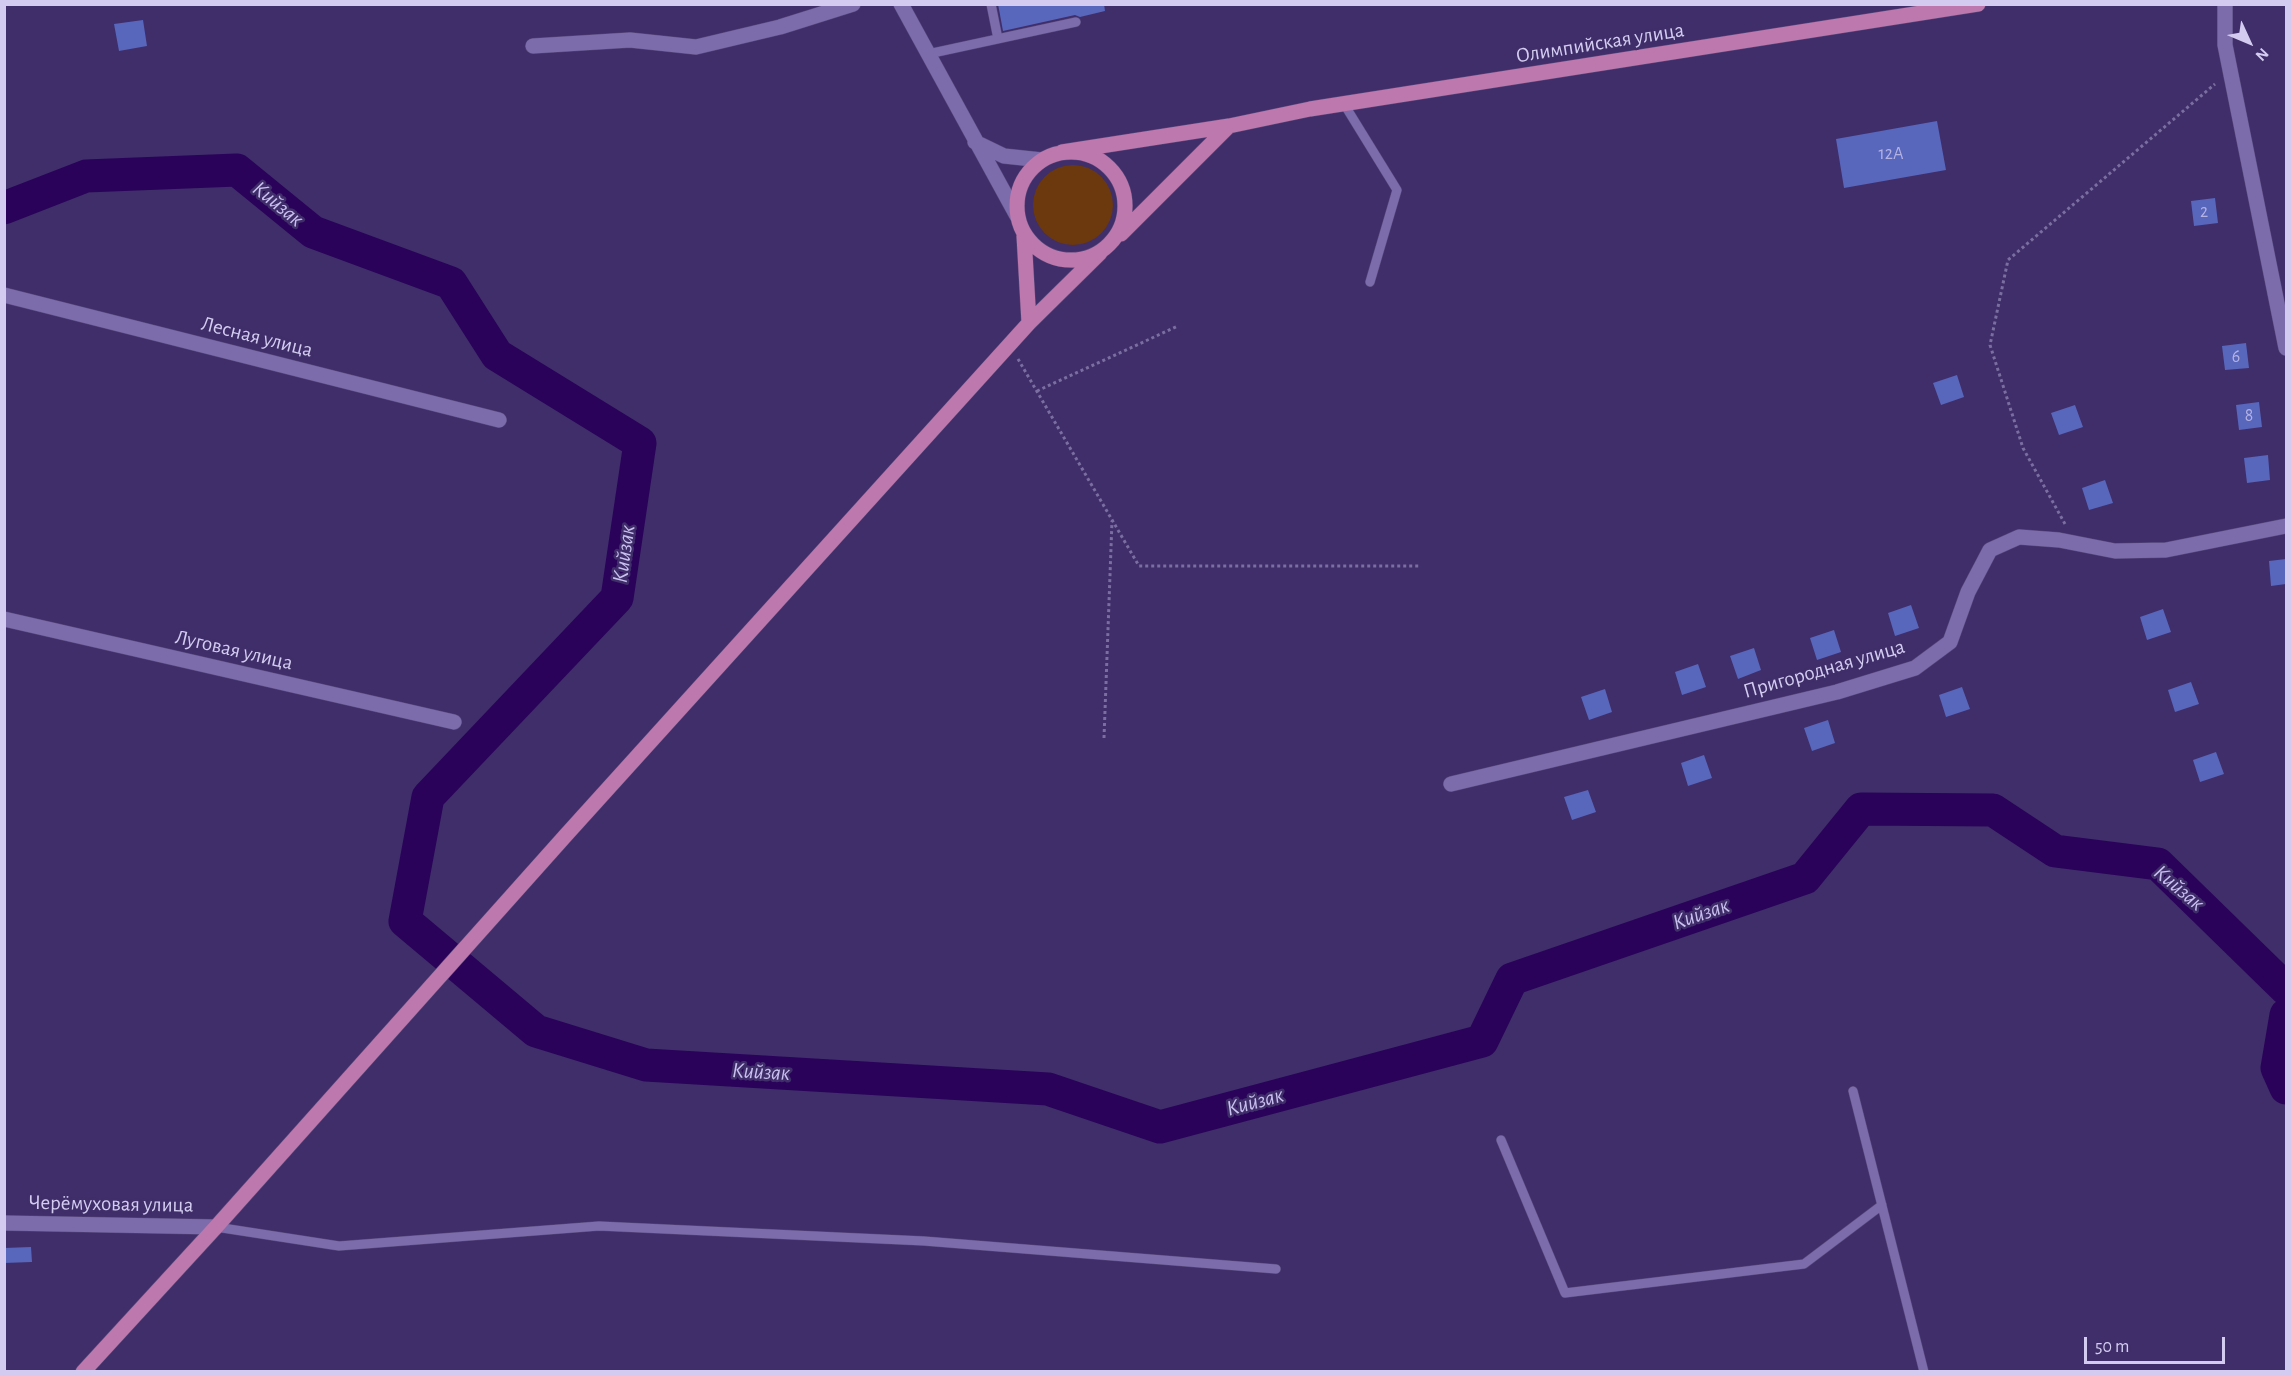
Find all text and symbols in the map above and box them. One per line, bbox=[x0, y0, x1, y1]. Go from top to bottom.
north arrow bbox=[2219, 12, 2279, 72]
street label: Олимпийская улица bbox=[1514, 17, 1686, 69]
text: N bbox=[2252, 45, 2272, 64]
house number: 12А bbox=[1879, 143, 1903, 165]
water label: Кийзак bbox=[247, 175, 309, 233]
house number: 2 bbox=[2200, 201, 2208, 223]
street label: Лесная улица bbox=[199, 311, 315, 363]
house number: 6 bbox=[2232, 346, 2240, 368]
house number: 8 bbox=[2245, 405, 2253, 427]
water label: Кийзак bbox=[607, 523, 641, 585]
street label: Луговая улица bbox=[173, 624, 295, 676]
street label: Пригородная улица bbox=[1740, 634, 1908, 704]
water label: Кийзак bbox=[2148, 859, 2210, 917]
water label: Кийзак bbox=[1669, 892, 1733, 936]
water label: Кийзак bbox=[731, 1057, 791, 1087]
water label: Кийзак bbox=[1224, 1082, 1286, 1122]
street label: Черёмуховая улица bbox=[28, 1190, 194, 1218]
scale bar bbox=[2087, 1325, 2228, 1363]
text: 50 m bbox=[2095, 1338, 2129, 1356]

